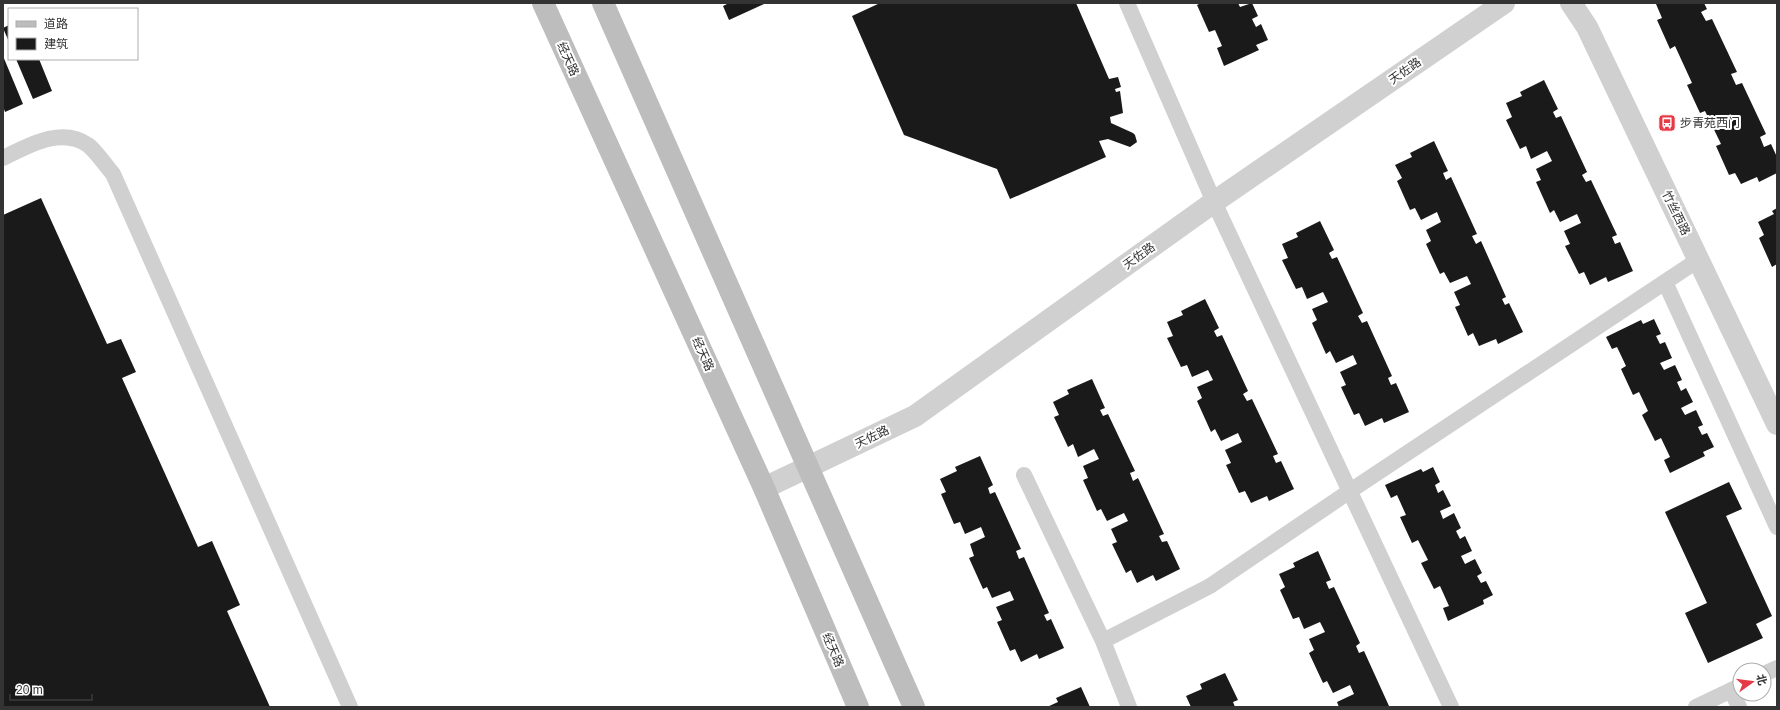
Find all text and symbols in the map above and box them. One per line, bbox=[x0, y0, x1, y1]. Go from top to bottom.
legend bbox=[8, 8, 138, 60]
text: 道路 bbox=[44, 17, 68, 31]
text: 建筑 bbox=[44, 37, 68, 51]
street label: 经天路 bbox=[554, 40, 582, 78]
street label: 天佐路 bbox=[1386, 55, 1424, 87]
bus stop icon: 步青苑西门 bbox=[1657, 113, 1677, 133]
place label: 步青苑西门 bbox=[1680, 116, 1740, 130]
street label: 竹丝西路 bbox=[1659, 188, 1693, 238]
street label: 天佐路 bbox=[1120, 240, 1158, 272]
street label: 经天路 bbox=[689, 335, 717, 373]
street label: 天佐路 bbox=[853, 423, 891, 451]
street label: 经天路 bbox=[820, 631, 846, 669]
north arrow bbox=[1732, 662, 1772, 702]
text: 北 bbox=[1755, 673, 1769, 686]
scale bar bbox=[10, 676, 92, 702]
text: 20 m bbox=[16, 683, 43, 697]

